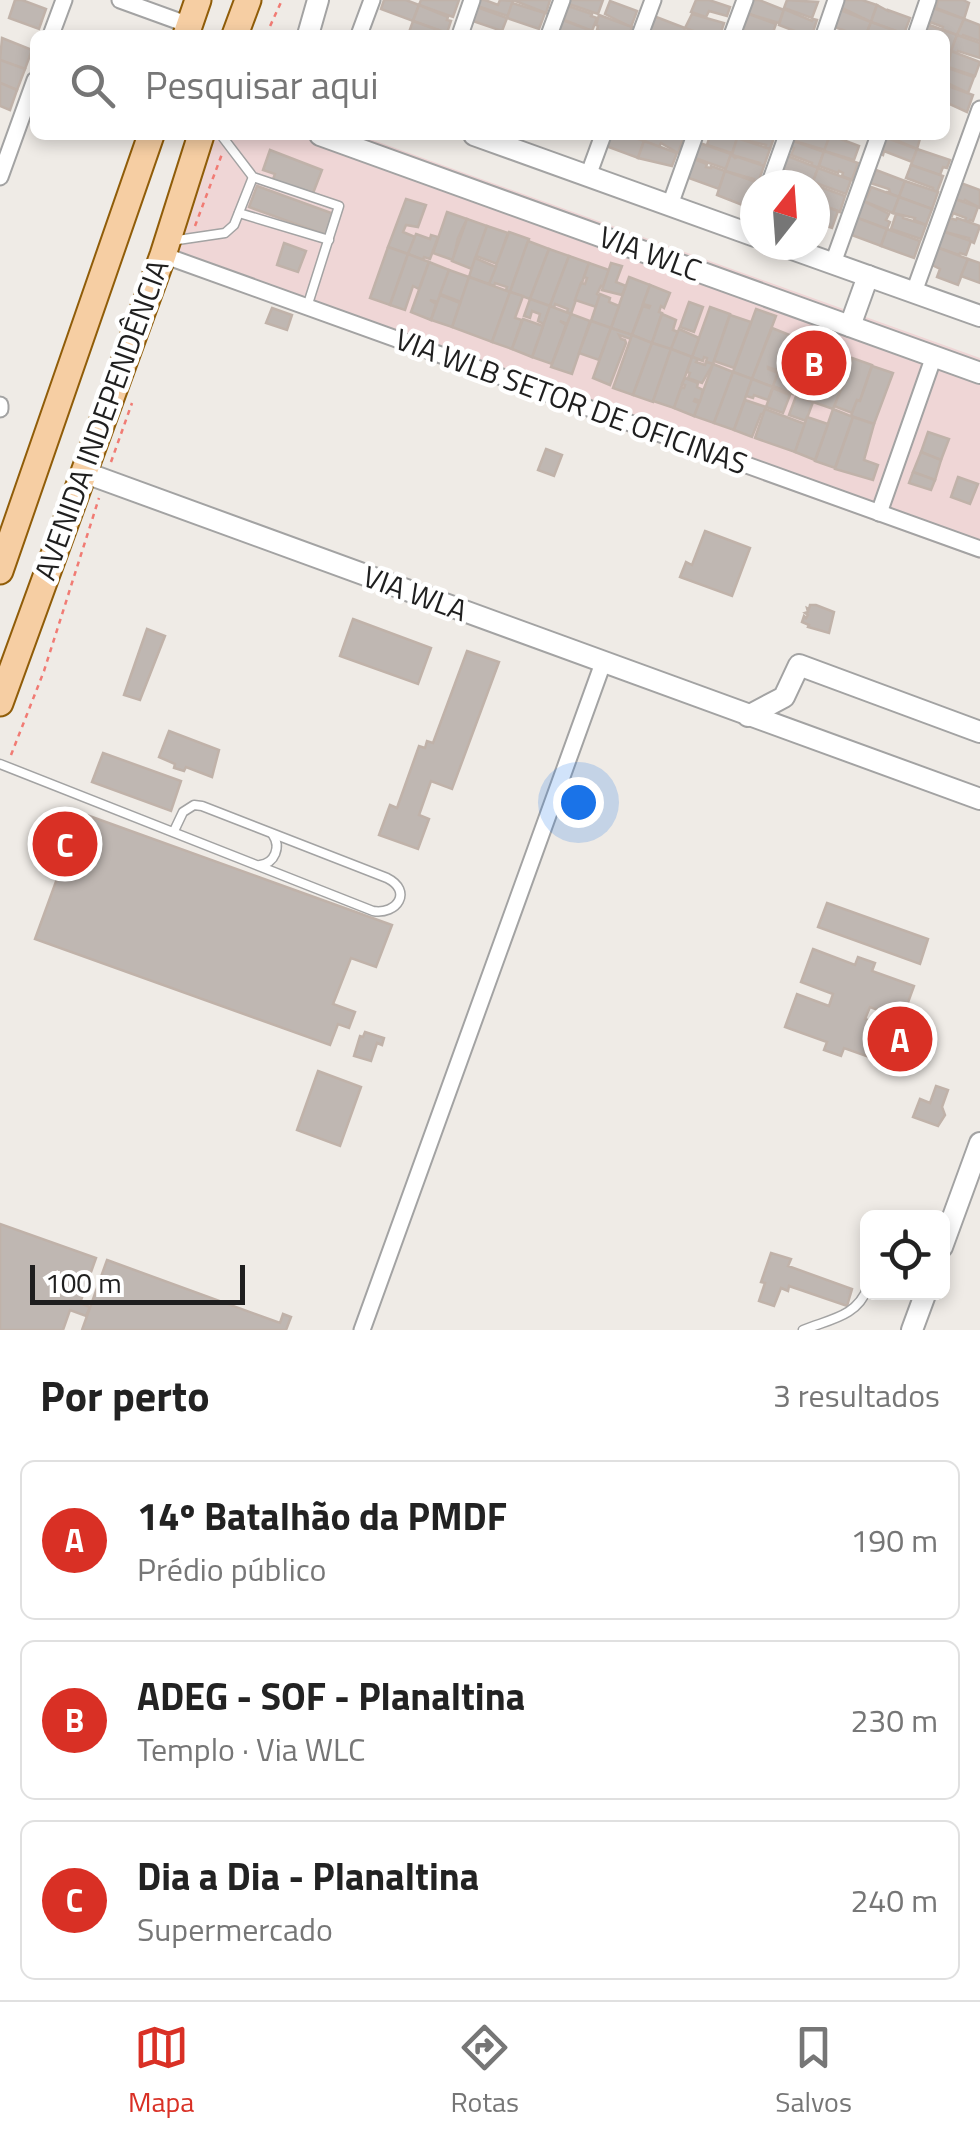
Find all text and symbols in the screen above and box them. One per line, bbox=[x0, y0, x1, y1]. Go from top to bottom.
search box bbox=[30, 30, 950, 140]
text: Pesquisar aqui bbox=[145, 56, 378, 114]
icon: search bbox=[65, 58, 120, 113]
north arrow bbox=[740, 170, 830, 260]
street label: VIA WLC bbox=[593, 213, 708, 293]
street label: AVENIDA INDEPENDÊNCIA bbox=[22, 253, 181, 586]
street label: VIA WLB SETOR DE OFICINAS bbox=[389, 316, 754, 486]
pin: B bbox=[782, 326, 846, 400]
street label: VIA WLA bbox=[357, 553, 474, 633]
your location bbox=[553, 777, 604, 828]
pin: C bbox=[32, 806, 98, 882]
pin: A bbox=[868, 1002, 932, 1076]
map controls bbox=[860, 1210, 950, 1300]
button: locate bbox=[860, 1210, 950, 1300]
scale bar bbox=[30, 1260, 245, 1304]
text: 100 m bbox=[45, 1261, 122, 1304]
text: Por perto bbox=[40, 1363, 209, 1427]
text: 3 resultados bbox=[773, 1371, 940, 1419]
text: 14º Batalhão da PMDF bbox=[137, 1487, 507, 1545]
text: A bbox=[65, 1516, 84, 1564]
text: 190 m bbox=[850, 1516, 938, 1564]
text: Prédio público bbox=[137, 1545, 327, 1593]
text: ADEG - SOF - Planaltina bbox=[137, 1667, 525, 1725]
text: B bbox=[65, 1696, 84, 1744]
text: 230 m bbox=[850, 1696, 938, 1744]
text: Templo · Via WLC bbox=[137, 1725, 365, 1773]
text: Dia a Dia - Planaltina bbox=[137, 1847, 479, 1905]
text: C bbox=[66, 1876, 83, 1924]
text: 240 m bbox=[850, 1876, 938, 1924]
text: Supermercado bbox=[137, 1905, 333, 1953]
tab: Mapa bbox=[128, 2020, 194, 2123]
tab: Rotas bbox=[451, 2020, 519, 2123]
tab: Salvos bbox=[775, 2020, 852, 2123]

